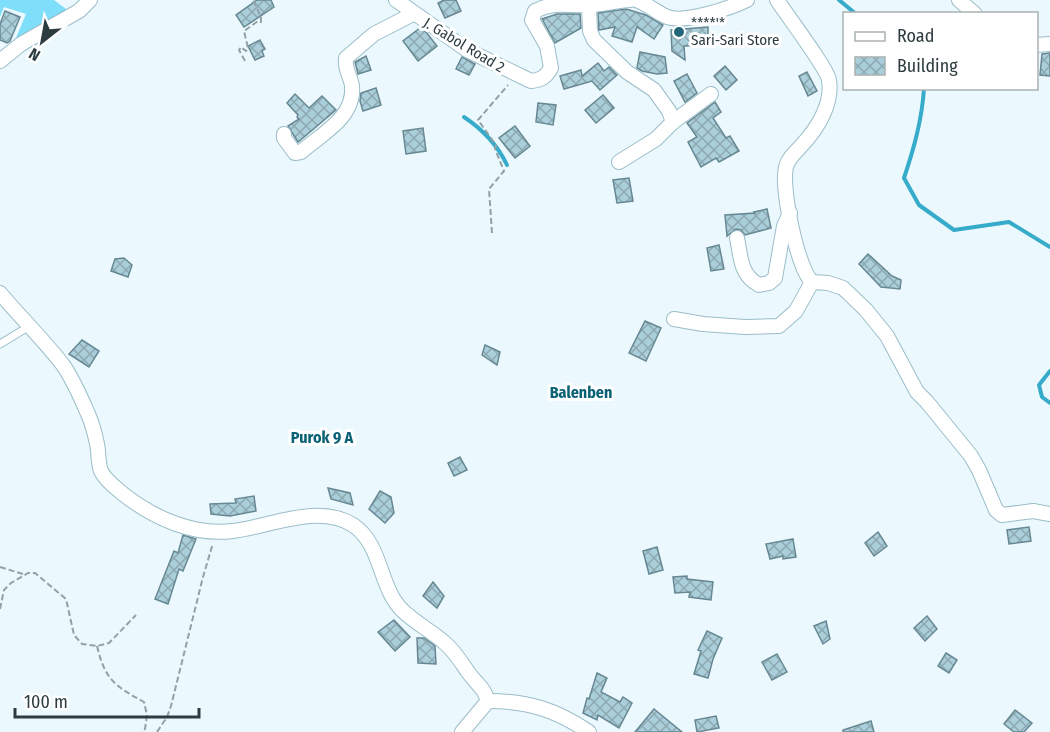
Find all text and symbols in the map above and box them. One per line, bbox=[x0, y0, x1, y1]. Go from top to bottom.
north arrow bbox=[12, 12, 72, 72]
legend bbox=[843, 12, 1038, 90]
street label: J. Gabol Road 2 bbox=[420, 14, 508, 76]
place label: ****'* Sari-Sari Store bbox=[691, 14, 779, 49]
marker: ****'* Sari-Sari Store bbox=[672, 25, 686, 39]
text: Road bbox=[897, 25, 934, 47]
text: N bbox=[26, 44, 44, 65]
text: Building bbox=[897, 55, 958, 77]
district label: Balenben bbox=[550, 383, 612, 402]
district label: Purok 9 A bbox=[291, 428, 354, 447]
scale bar bbox=[15, 681, 200, 719]
text: 100 m bbox=[24, 691, 68, 713]

